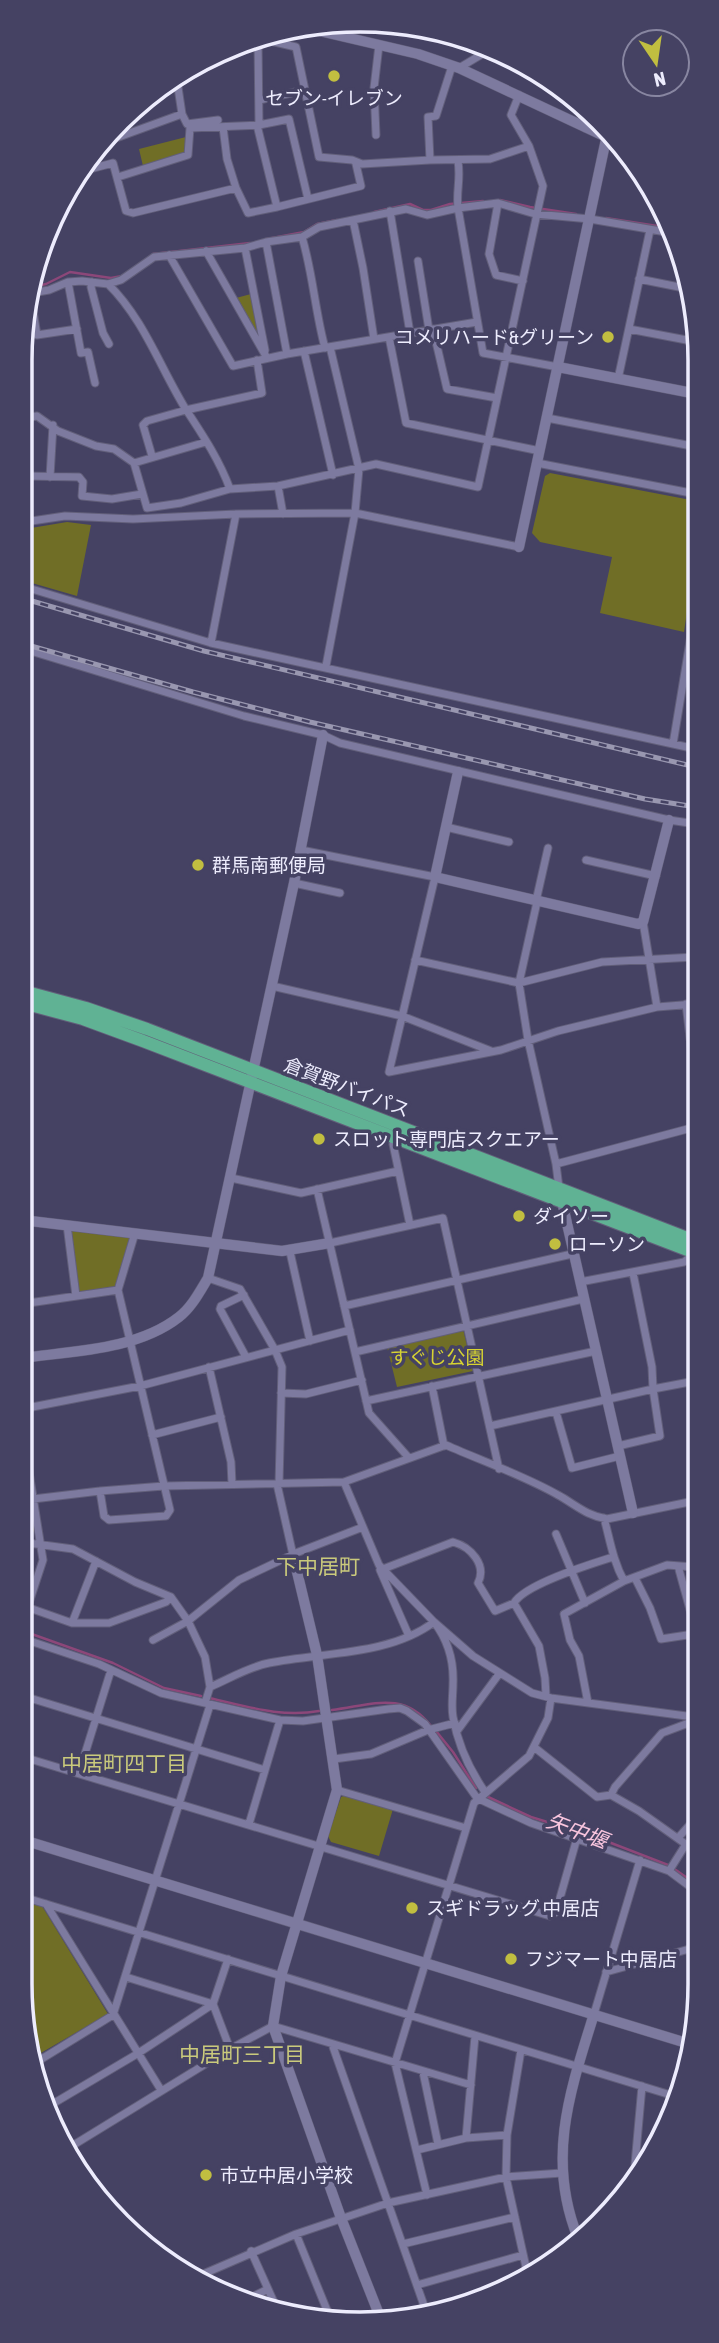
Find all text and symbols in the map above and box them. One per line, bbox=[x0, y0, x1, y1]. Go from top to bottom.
north arrow bbox=[621, 28, 691, 98]
marker: セブン-イレブン bbox=[326, 68, 342, 84]
text: N bbox=[652, 68, 668, 92]
place label: セブン-イレブン bbox=[265, 87, 403, 109]
place label: コメリハード&グリーン bbox=[395, 326, 594, 348]
marker: コメリハード&グリーン bbox=[600, 329, 616, 345]
place label: 群馬南郵便局 bbox=[212, 854, 326, 876]
marker: 群馬南郵便局 bbox=[190, 857, 206, 873]
street label: 倉賀野バイパス bbox=[281, 1053, 413, 1121]
place label: スロット専門店スクエアー bbox=[333, 1128, 560, 1150]
marker: スロット専門店スクエアー bbox=[311, 1131, 327, 1147]
place label: ダイソー bbox=[533, 1205, 609, 1227]
marker: ダイソー bbox=[511, 1208, 527, 1224]
place label: ローソン bbox=[569, 1233, 645, 1255]
marker: ローソン bbox=[547, 1236, 563, 1252]
park label: すぐじ公園 bbox=[389, 1346, 485, 1368]
district label: 下中居町 bbox=[276, 1554, 360, 1578]
district label: 中居町四丁目 bbox=[61, 1751, 187, 1775]
water label: 矢中堰 bbox=[544, 1808, 615, 1854]
place label: スギドラッグ 中居店 bbox=[426, 1897, 600, 1919]
marker: スギドラッグ 中居店 bbox=[404, 1900, 420, 1916]
place label: フジマート中居店 bbox=[525, 1948, 677, 1970]
marker: フジマート中居店 bbox=[503, 1951, 519, 1967]
district label: 中居町三丁目 bbox=[179, 2042, 305, 2066]
place label: 市立中居小学校 bbox=[220, 2164, 353, 2186]
marker: 市立中居小学校 bbox=[198, 2167, 214, 2183]

